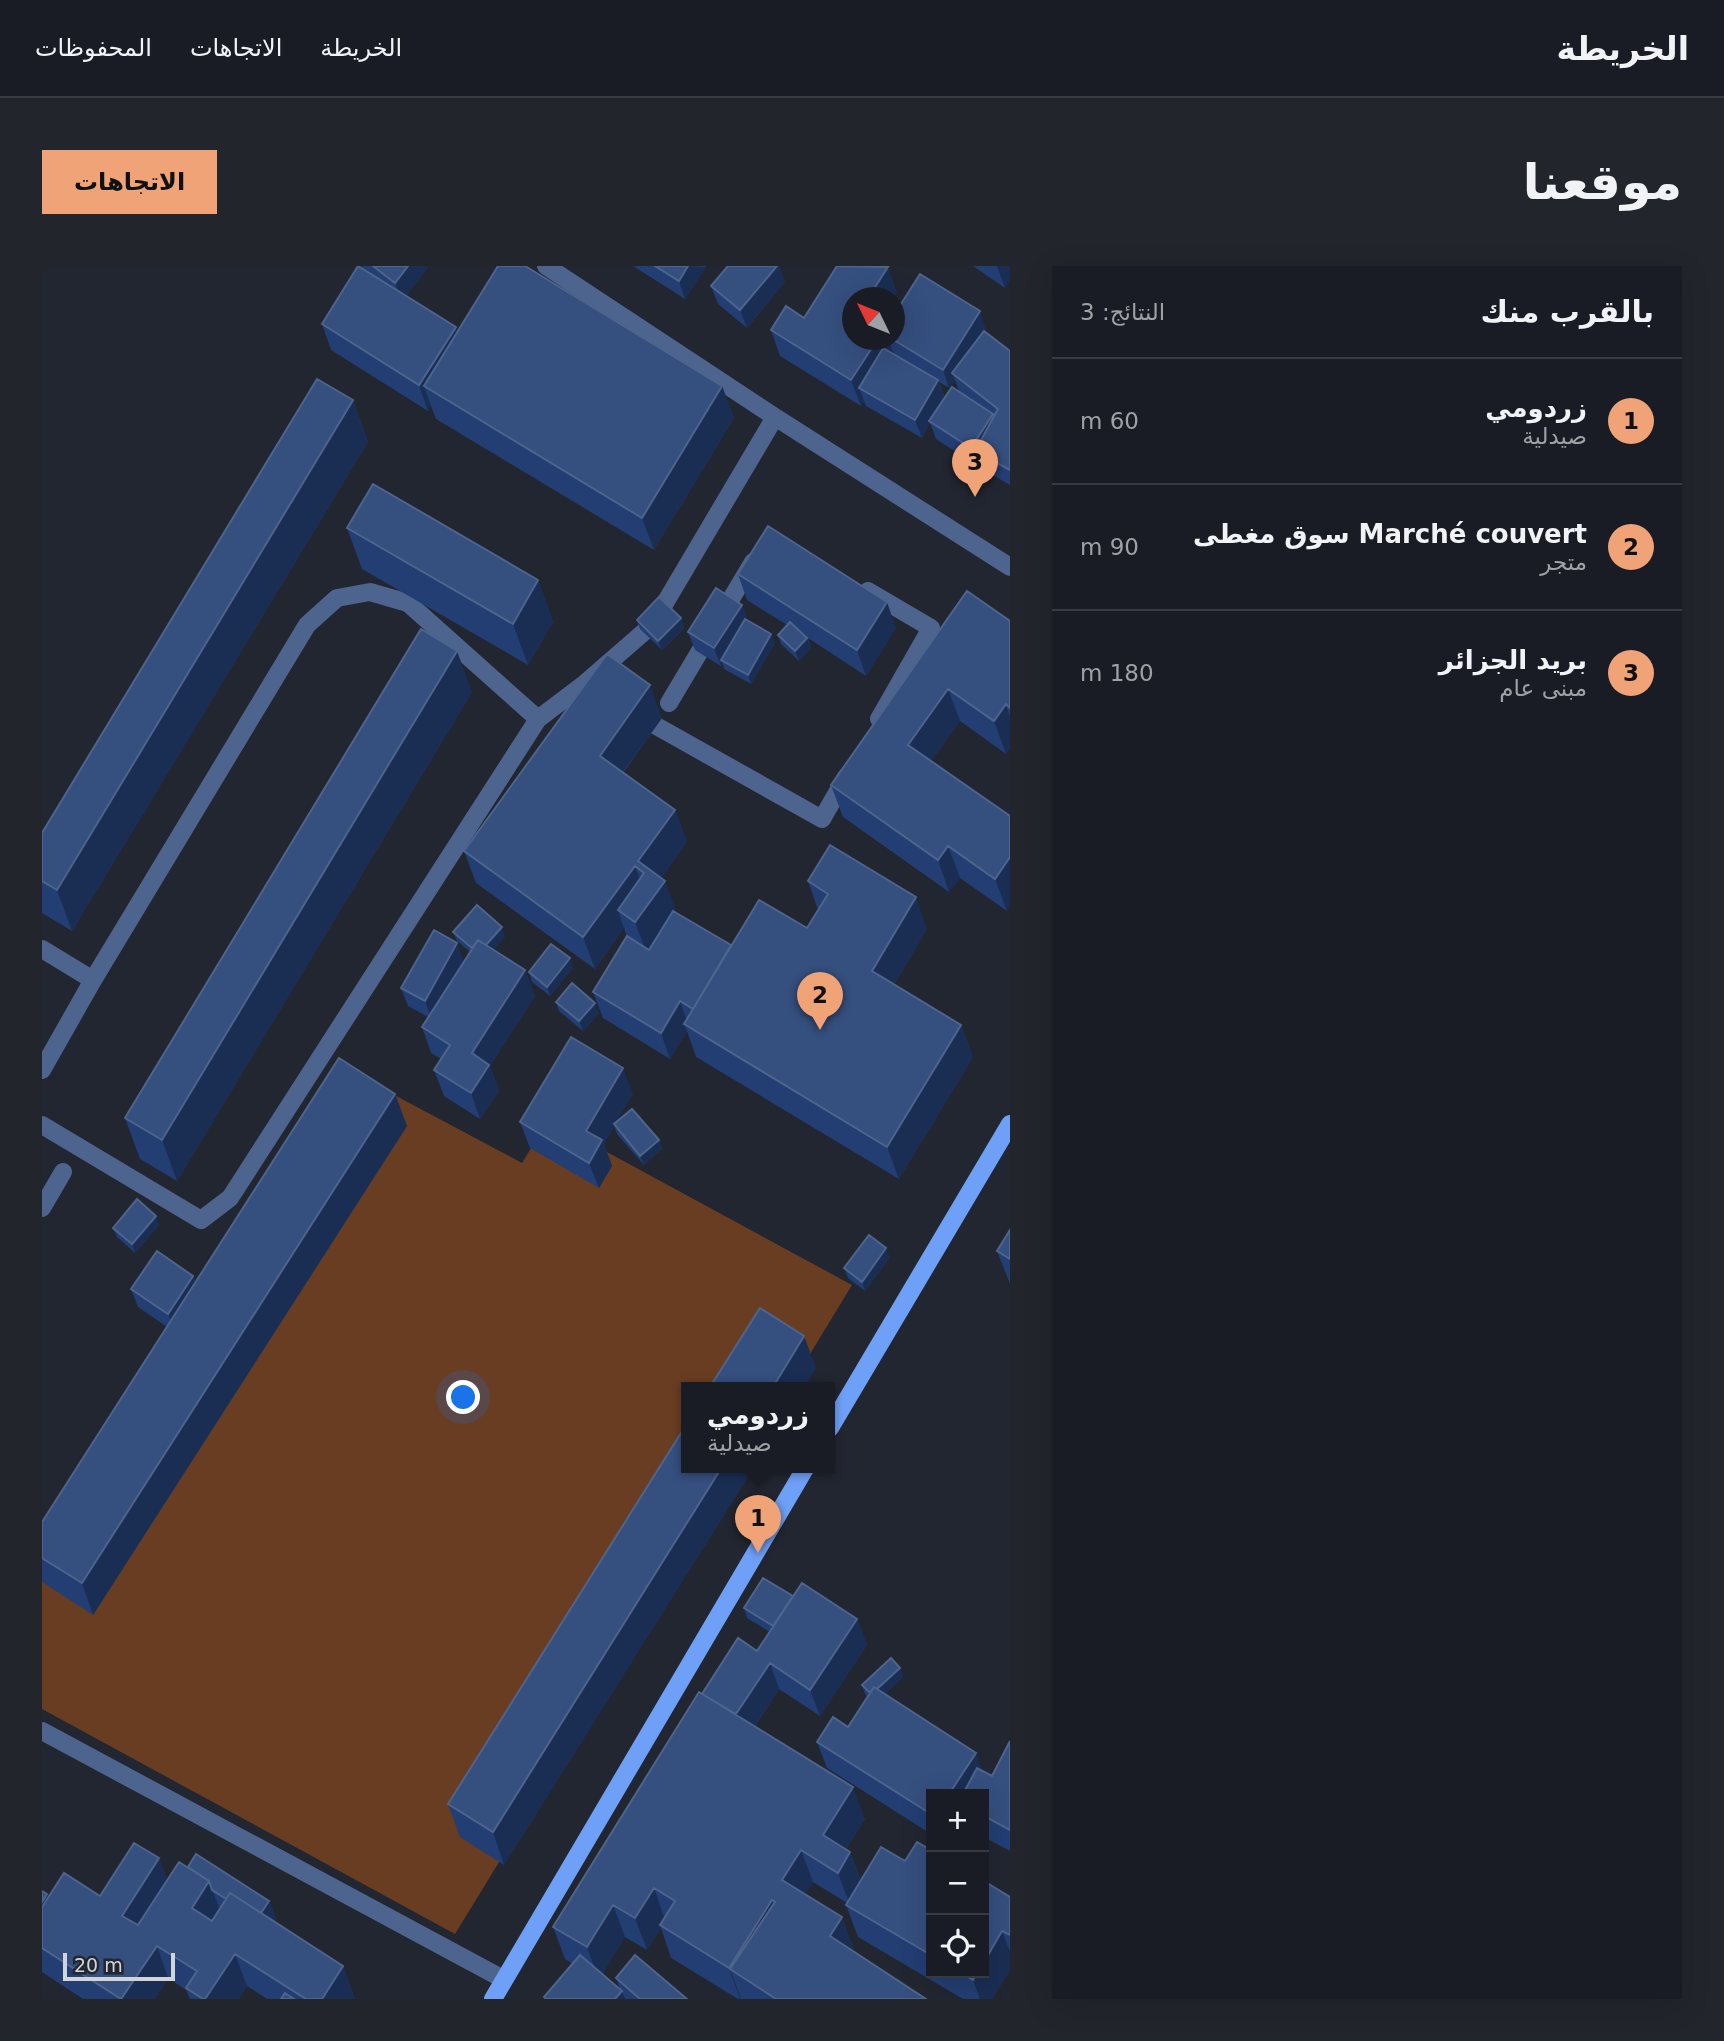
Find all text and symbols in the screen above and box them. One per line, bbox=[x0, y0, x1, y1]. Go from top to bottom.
text: الخريطة bbox=[1556, 29, 1689, 68]
text: المحفوظات bbox=[35, 34, 152, 62]
text: الاتجاهات bbox=[190, 34, 282, 62]
text: الخريطة bbox=[320, 34, 402, 62]
button: الاتجاهات bbox=[42, 150, 217, 214]
text: موقعنا bbox=[1523, 154, 1682, 211]
north arrow bbox=[842, 287, 905, 350]
text: بالقرب منك bbox=[1481, 294, 1654, 329]
text: النتائج: 3 bbox=[1080, 299, 1165, 325]
text: زردومي bbox=[1485, 393, 1587, 423]
text: 60 m bbox=[1080, 408, 1139, 434]
text: 1 bbox=[1623, 408, 1639, 434]
text: صيدلية bbox=[1522, 423, 1587, 449]
pin: 3 bbox=[952, 439, 998, 497]
text: Marché couvert سوق مغطى bbox=[1193, 519, 1587, 549]
text: 90 m bbox=[1080, 534, 1139, 560]
text: 2 bbox=[1623, 534, 1639, 560]
text: متجر bbox=[1540, 549, 1587, 575]
text: بريد الجزائر bbox=[1439, 645, 1587, 675]
text: 180 m bbox=[1080, 660, 1154, 686]
text: 3 bbox=[1623, 660, 1639, 686]
text: مبنى عام bbox=[1499, 675, 1587, 701]
pin: 2 bbox=[797, 972, 843, 1030]
your location bbox=[446, 1380, 480, 1414]
popup bbox=[681, 1382, 835, 1473]
text: زردومي bbox=[707, 1400, 809, 1430]
text: صيدلية bbox=[707, 1430, 772, 1456]
pin: 1 bbox=[735, 1495, 781, 1553]
map controls bbox=[926, 1789, 989, 1978]
button: + bbox=[926, 1789, 989, 1852]
button: − bbox=[926, 1852, 989, 1915]
button: locate bbox=[926, 1915, 989, 1978]
scale bar bbox=[63, 1950, 175, 1982]
text: 20 m bbox=[74, 1954, 123, 1976]

